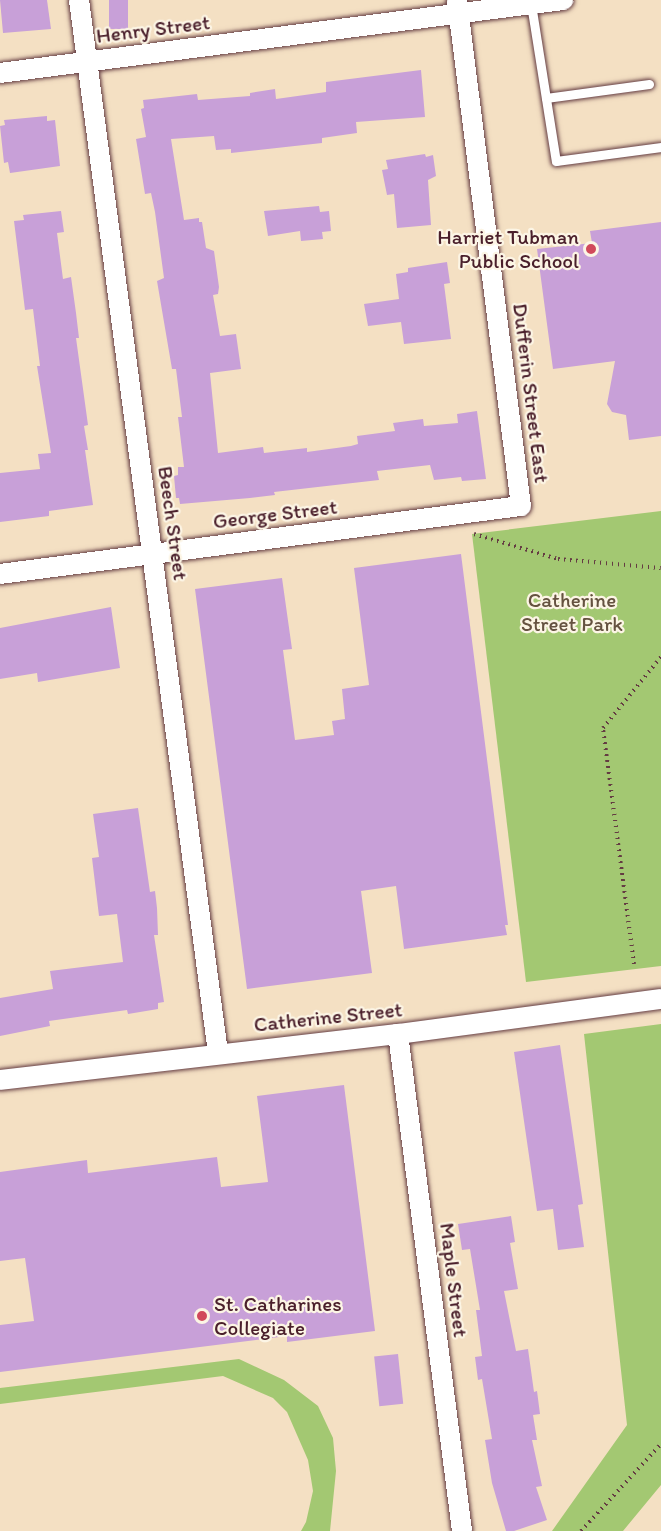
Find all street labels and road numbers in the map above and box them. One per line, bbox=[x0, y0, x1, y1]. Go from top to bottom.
street label: Henry Street bbox=[95, 10, 211, 48]
street label: Dufferin Street East bbox=[508, 302, 554, 484]
street label: Beech Street bbox=[153, 465, 193, 581]
street label: George Street bbox=[212, 494, 338, 534]
street label: Catherine Street bbox=[253, 997, 403, 1037]
street label: Maple Street bbox=[435, 1222, 473, 1338]

